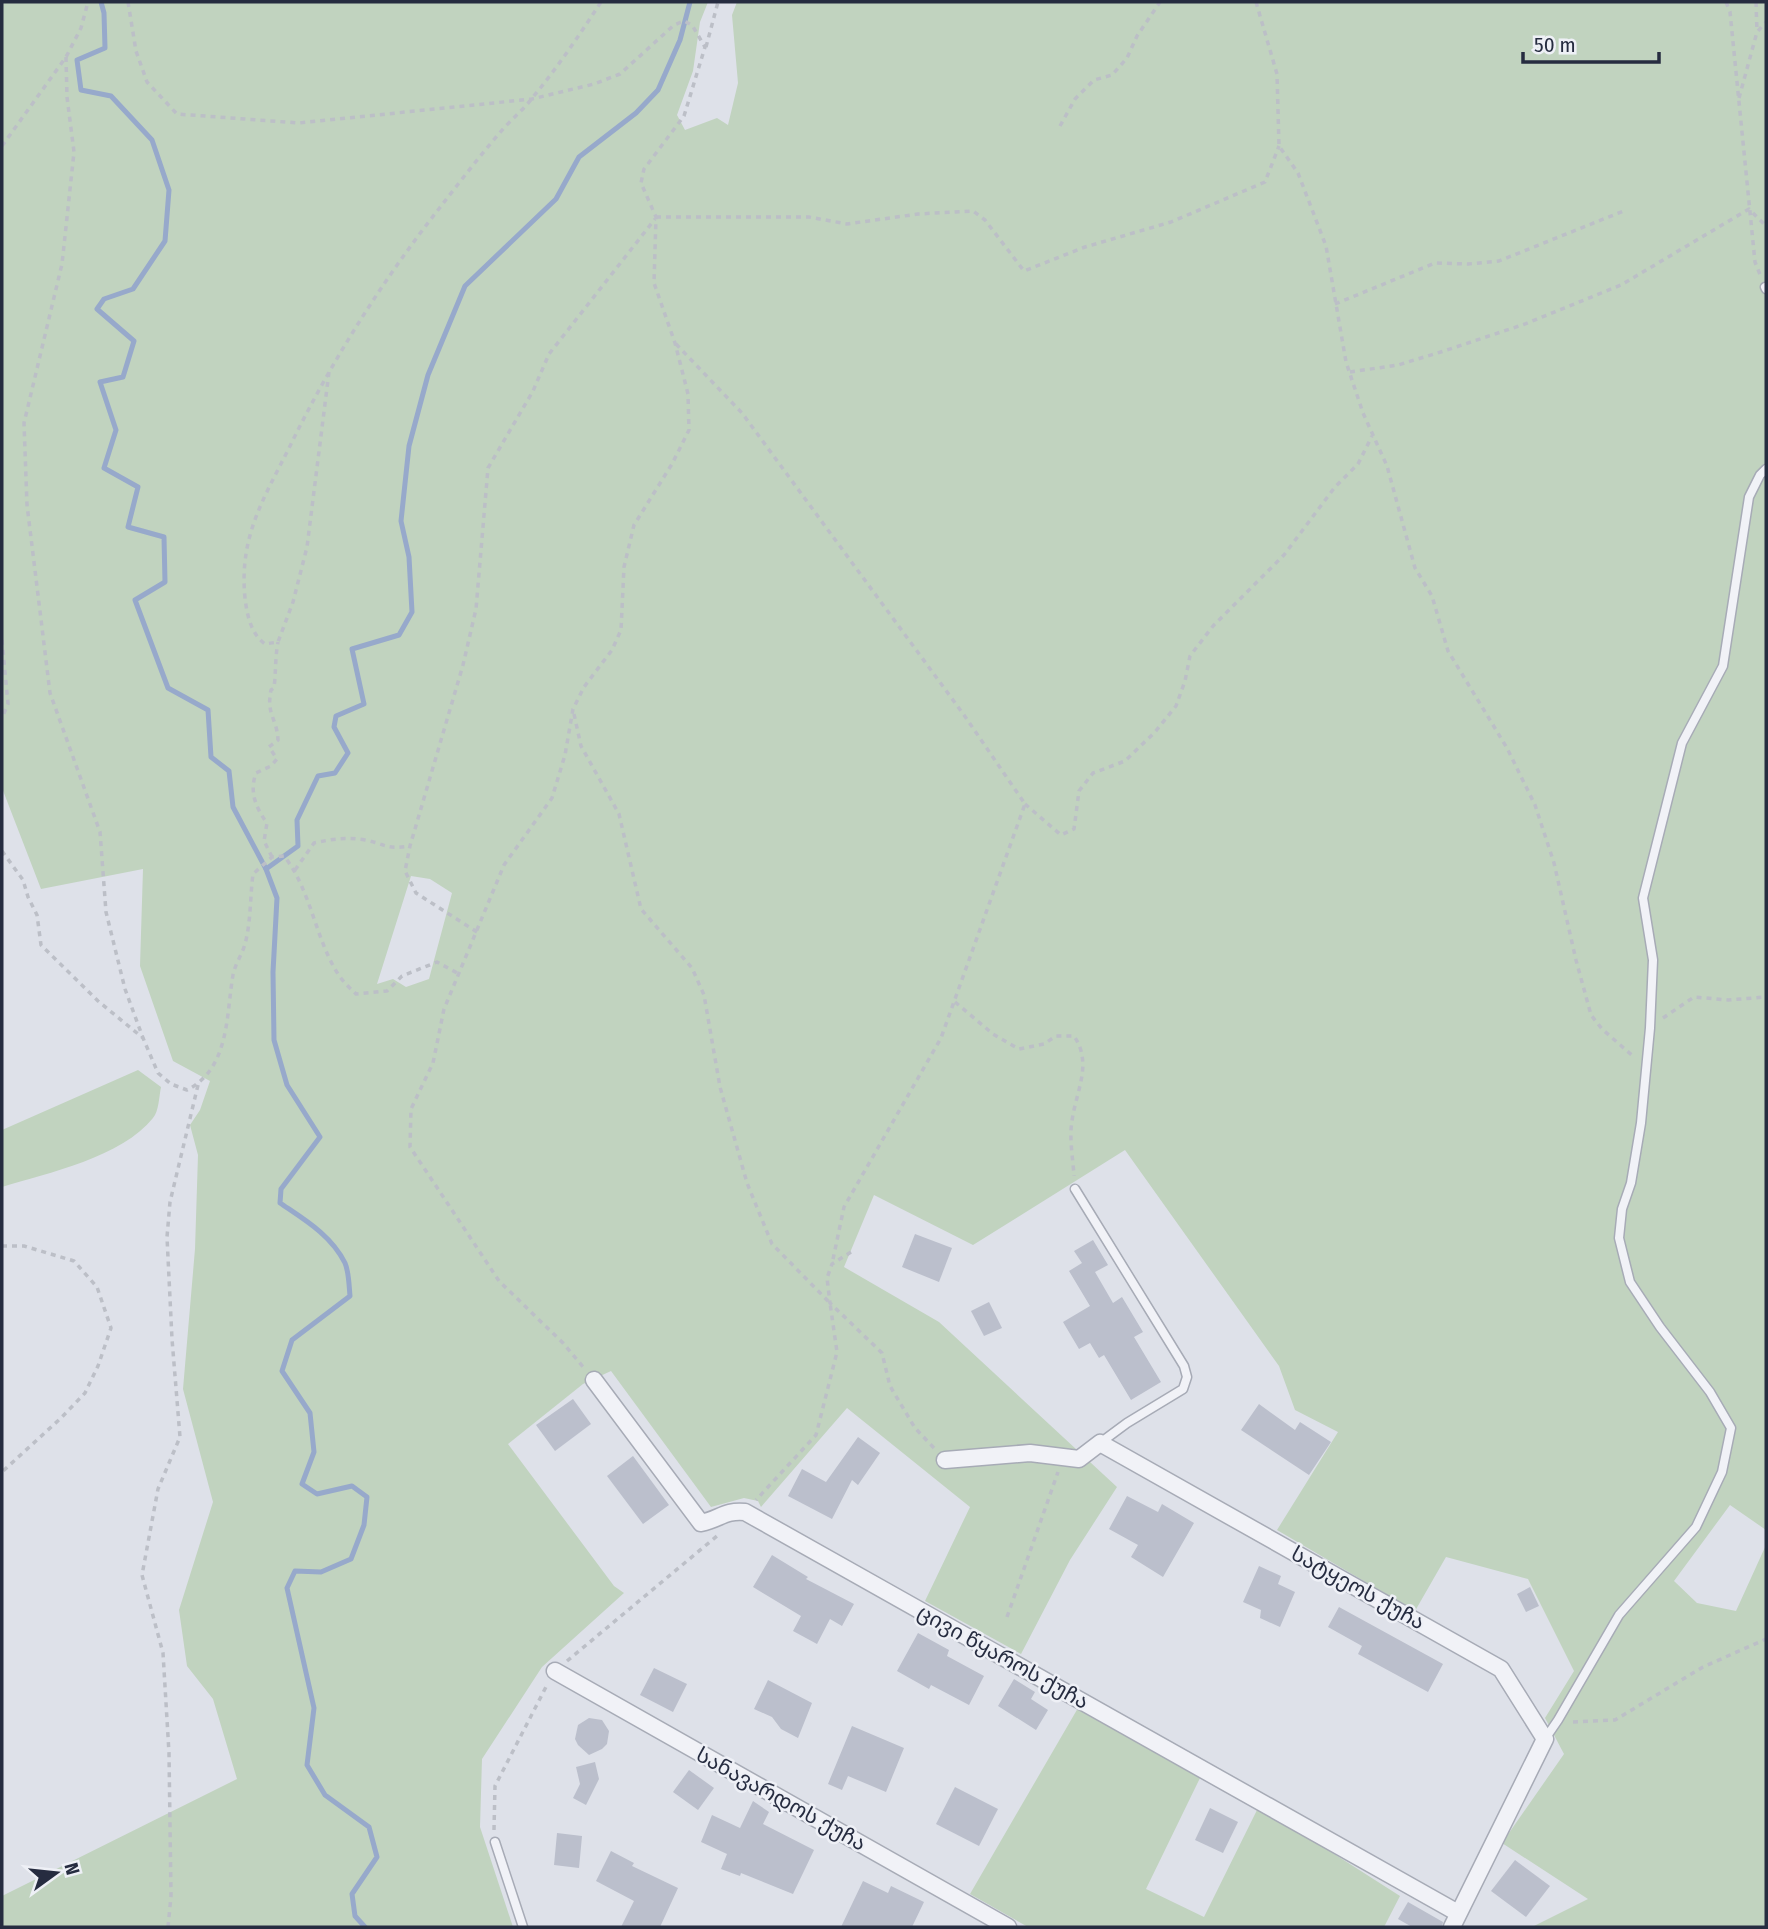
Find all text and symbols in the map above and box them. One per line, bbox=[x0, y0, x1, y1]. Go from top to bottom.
scale bar bbox=[1523, 21, 1660, 65]
text: 50 m bbox=[1534, 32, 1576, 58]
street label: სატყეოს ქუჩა bbox=[1287, 1541, 1429, 1635]
street label: ცივი წყაროს ქუჩა bbox=[913, 1599, 1093, 1715]
street label: სანავარდოს ქუჩა bbox=[691, 1742, 871, 1856]
north arrow bbox=[21, 1838, 91, 1908]
text: N bbox=[59, 1860, 85, 1877]

